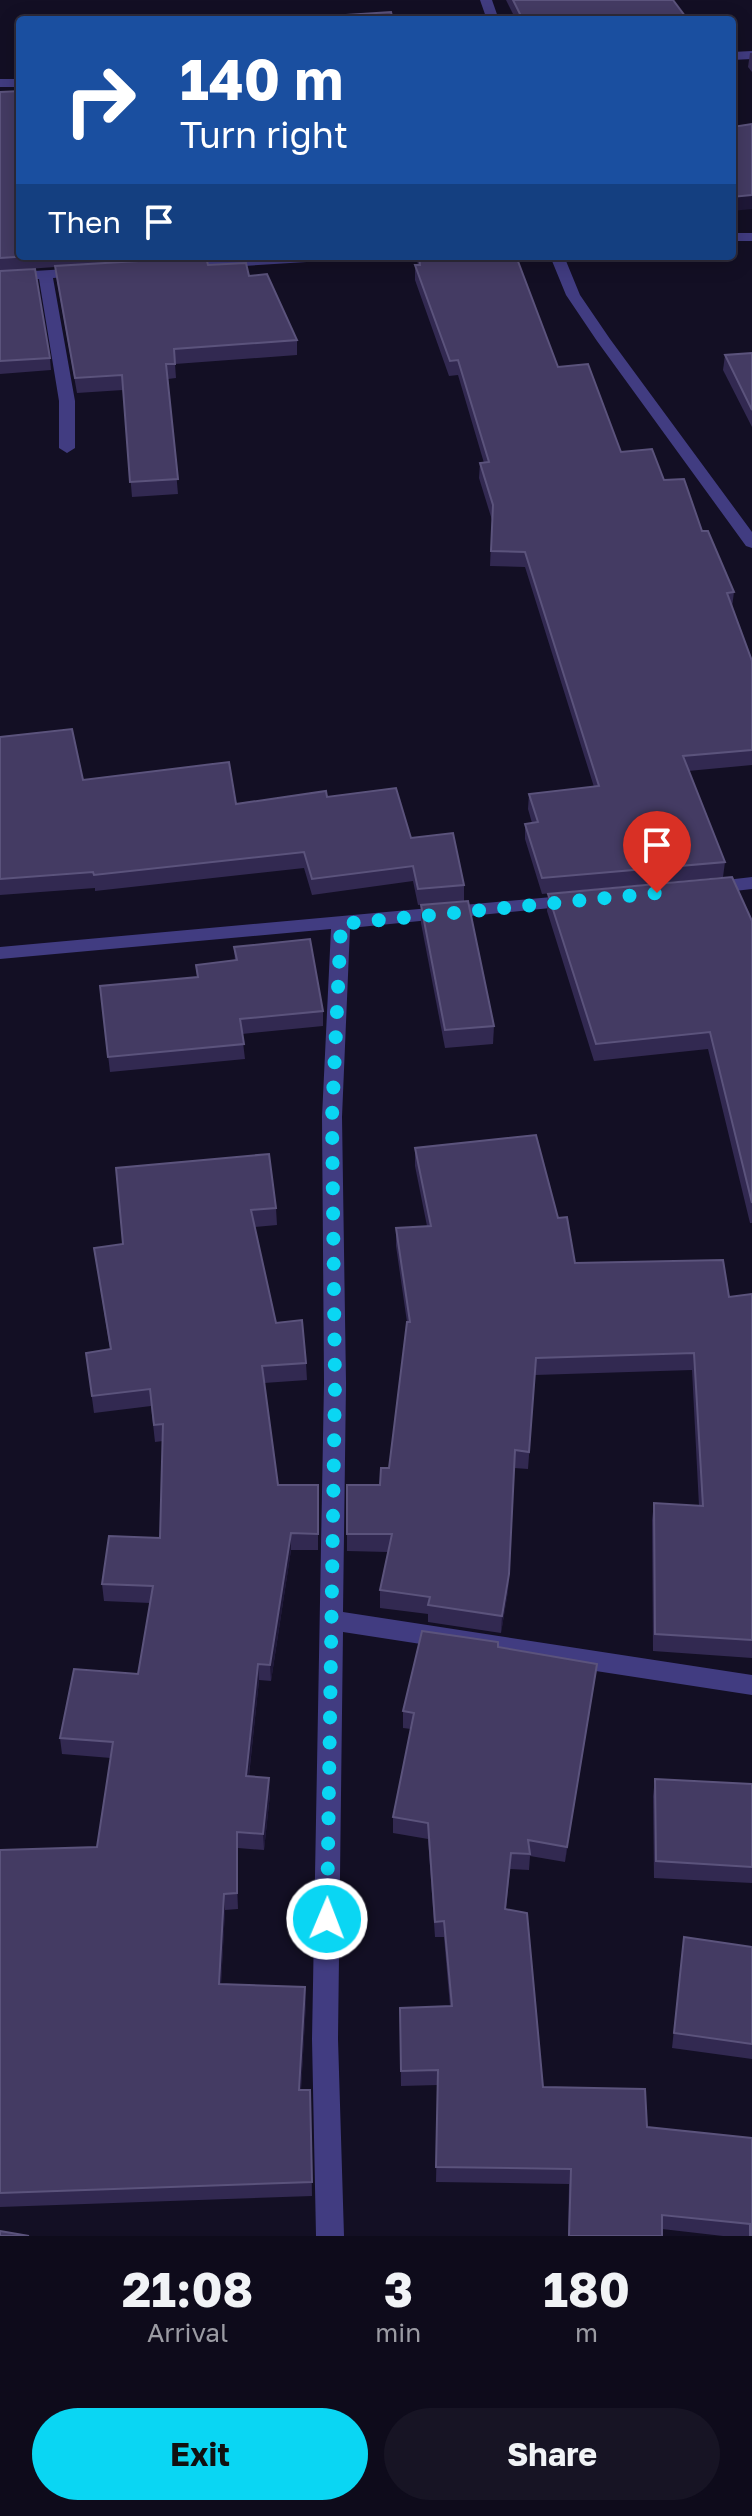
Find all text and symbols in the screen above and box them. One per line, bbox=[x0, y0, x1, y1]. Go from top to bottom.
text: 140 m bbox=[180, 45, 343, 112]
icon: right bbox=[48, 48, 152, 152]
text: Turn right bbox=[180, 113, 348, 156]
icon: arrive bbox=[137, 200, 181, 244]
text: Then bbox=[48, 204, 121, 240]
pin bbox=[623, 811, 691, 893]
icon: arrive bbox=[635, 823, 679, 867]
position arrow bbox=[285, 1877, 369, 1961]
text: 21:08 bbox=[122, 2260, 253, 2318]
text: 3 bbox=[384, 2260, 413, 2318]
text: 180 bbox=[543, 2260, 630, 2318]
text: Arrival bbox=[147, 2317, 228, 2348]
text: min bbox=[375, 2317, 421, 2348]
text: m bbox=[575, 2317, 598, 2348]
button: Exit bbox=[32, 2408, 368, 2500]
button: Share bbox=[384, 2408, 720, 2500]

